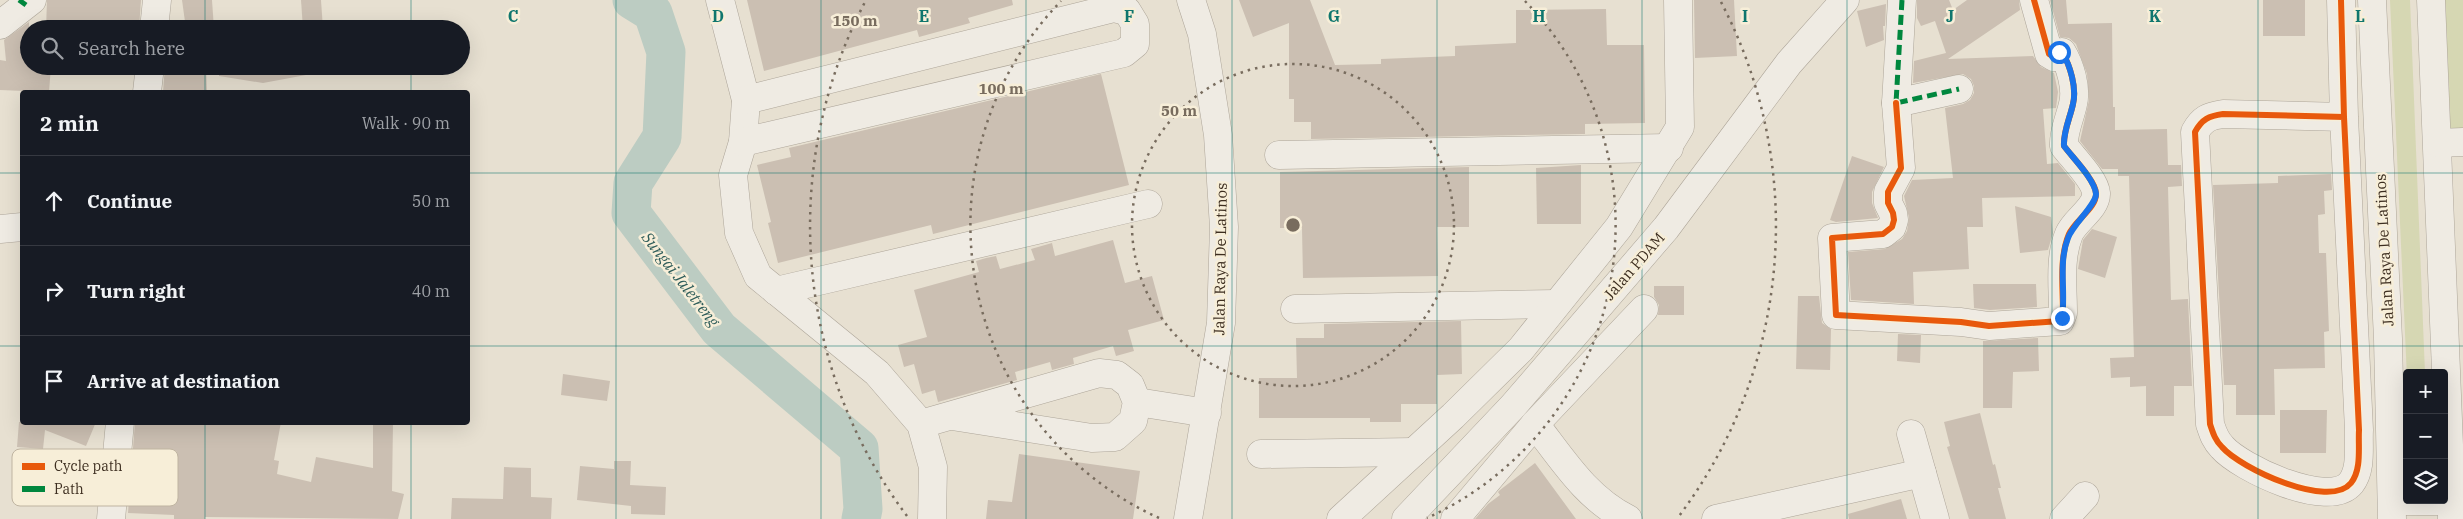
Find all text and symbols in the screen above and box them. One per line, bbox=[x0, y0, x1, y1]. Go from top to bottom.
text: C bbox=[508, 6, 518, 26]
text: D bbox=[712, 6, 724, 26]
text: E bbox=[919, 6, 929, 26]
text: F bbox=[1124, 6, 1134, 26]
text: G bbox=[1328, 6, 1340, 26]
text: H bbox=[1533, 6, 1546, 26]
text: I bbox=[1742, 6, 1748, 26]
text: J bbox=[1946, 6, 1954, 26]
text: K bbox=[2149, 6, 2162, 26]
text: L bbox=[2355, 6, 2365, 26]
text: 150 m bbox=[832, 11, 878, 30]
search box bbox=[20, 20, 470, 75]
icon: search bbox=[38, 34, 66, 62]
text: Search here bbox=[78, 36, 185, 60]
route start bbox=[2048, 41, 2071, 64]
text: 100 m bbox=[978, 79, 1024, 98]
text: 50 m bbox=[1161, 101, 1197, 120]
text: 2 min bbox=[40, 109, 99, 137]
text: Walk · 90 m bbox=[362, 113, 450, 133]
street label: Jalan Raya De Latinos bbox=[2371, 173, 2397, 327]
street label: Jalan Raya De Latinos bbox=[1209, 182, 1231, 336]
icon: ahead bbox=[40, 187, 68, 215]
text: Continue bbox=[87, 189, 172, 213]
text: 50 m bbox=[412, 191, 450, 211]
centre of rings bbox=[1284, 216, 1302, 234]
water label: Sungai Jaletreng bbox=[637, 227, 724, 331]
street label: Jalan PDAM bbox=[1599, 228, 1669, 304]
icon: right bbox=[40, 277, 68, 305]
text: Turn right bbox=[87, 279, 185, 303]
text: 40 m bbox=[412, 281, 450, 301]
route end bbox=[2051, 307, 2074, 330]
icon: arrive bbox=[40, 367, 68, 395]
text: Arrive at destination bbox=[87, 369, 280, 393]
map controls bbox=[2403, 369, 2448, 504]
button: + bbox=[2403, 369, 2448, 414]
button: − bbox=[2403, 414, 2448, 459]
legend bbox=[12, 449, 178, 506]
text: Cycle path bbox=[54, 457, 123, 475]
button: layers bbox=[2403, 459, 2448, 504]
text: Path bbox=[54, 480, 84, 498]

